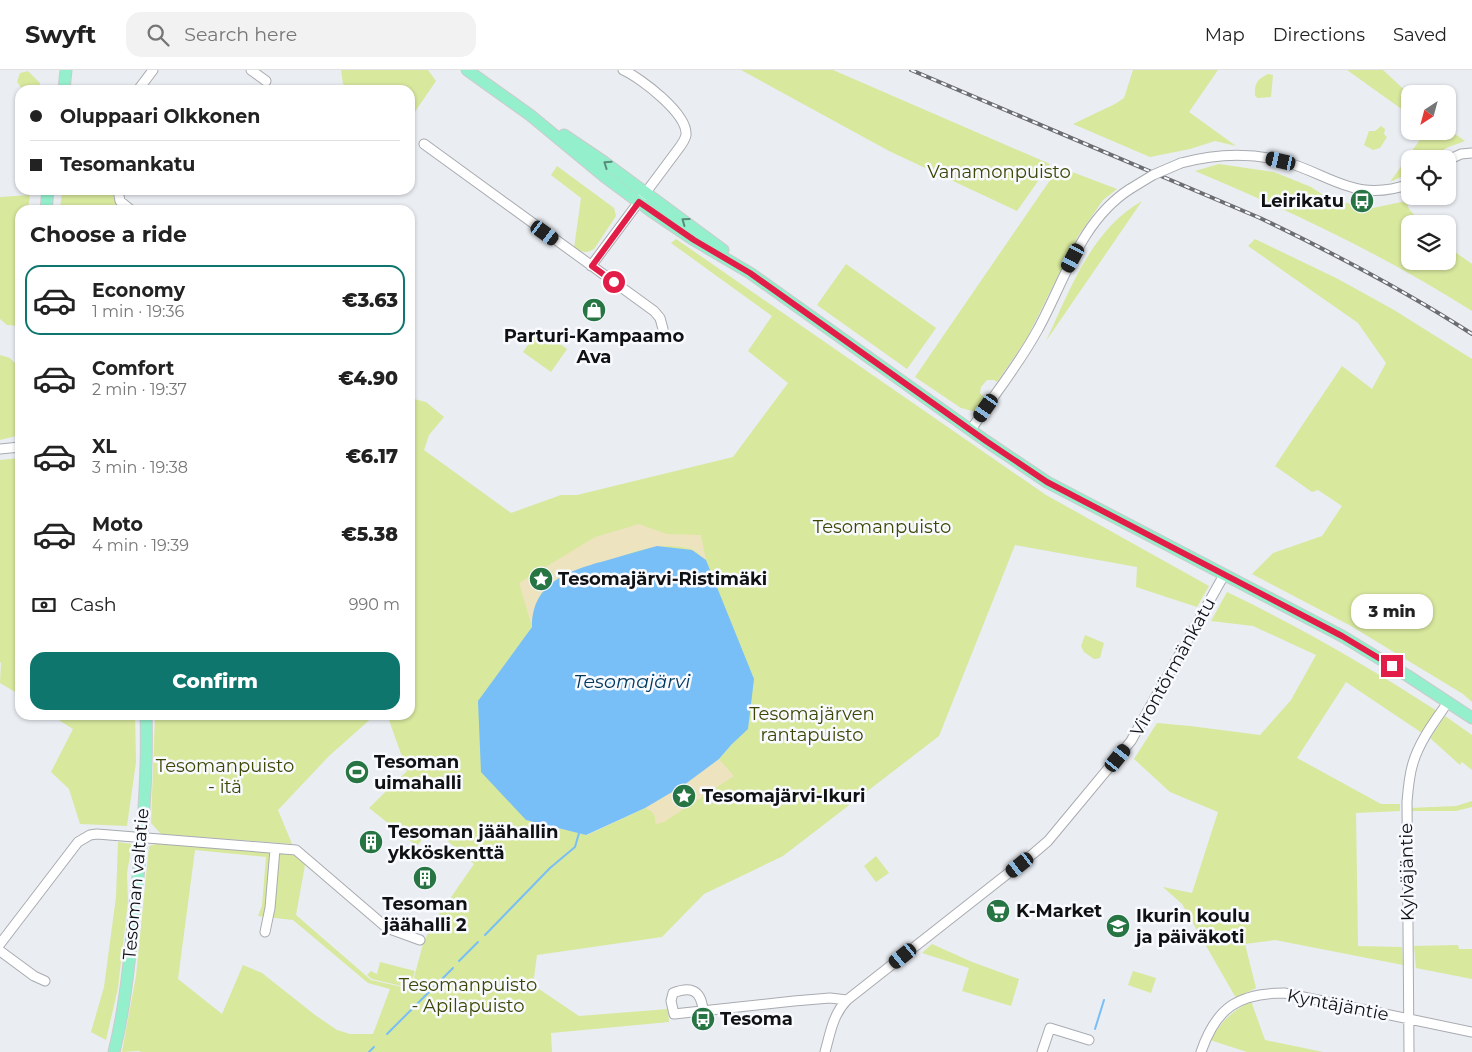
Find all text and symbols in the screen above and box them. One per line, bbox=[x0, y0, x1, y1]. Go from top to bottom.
search box bbox=[126, 12, 476, 57]
text: Swyft bbox=[25, 20, 96, 49]
icon: search bbox=[144, 21, 172, 49]
text: Search here bbox=[184, 23, 297, 46]
text: Map bbox=[1205, 24, 1245, 46]
text: Directions bbox=[1273, 24, 1365, 46]
text: Saved bbox=[1393, 24, 1447, 46]
north arrow bbox=[1401, 85, 1456, 140]
map controls bbox=[1401, 85, 1456, 270]
text: Oluppaari Olkkonen bbox=[60, 105, 261, 128]
car bbox=[1264, 150, 1297, 172]
button: locate bbox=[1401, 150, 1456, 205]
text: Tesomankatu bbox=[60, 153, 195, 176]
one-way arrow bbox=[603, 161, 613, 170]
park label: Vanamonpuisto bbox=[927, 161, 1071, 183]
bus stop icon: Leirikatu bbox=[1349, 188, 1375, 214]
place label: Leirikatu bbox=[1260, 190, 1344, 212]
button: layers bbox=[1401, 215, 1456, 270]
car bbox=[528, 218, 561, 248]
one-way arrow bbox=[682, 219, 691, 227]
text: Choose a ride bbox=[30, 221, 187, 248]
car bbox=[1059, 241, 1086, 275]
route start bbox=[603, 271, 625, 293]
icon: car bbox=[32, 278, 77, 323]
text: Economy bbox=[92, 279, 185, 302]
text: €3.63 bbox=[342, 289, 398, 312]
shop icon: Parturi-Kampaamo Ava bbox=[581, 297, 607, 323]
text: 1 min · 19:36 bbox=[92, 302, 184, 321]
place label: Parturi-Kampaamo Ava bbox=[504, 325, 685, 368]
icon: car bbox=[32, 356, 77, 401]
text: Comfort bbox=[92, 357, 174, 380]
text: €4.90 bbox=[338, 367, 398, 390]
text: 2 min · 19:37 bbox=[92, 380, 187, 399]
car bbox=[971, 391, 1000, 425]
icon: car bbox=[32, 434, 77, 479]
text: XL bbox=[92, 435, 117, 458]
text: €6.17 bbox=[346, 445, 398, 468]
text: 3 min · 19:38 bbox=[92, 458, 188, 477]
icon: car bbox=[32, 512, 77, 557]
text: Moto bbox=[92, 513, 143, 536]
park label: Tesomanpuisto bbox=[813, 516, 951, 538]
text: €5.38 bbox=[341, 523, 398, 546]
text: 4 min · 19:39 bbox=[92, 536, 189, 555]
place icon: Tesomajärvi-Ristimäki bbox=[528, 566, 554, 592]
place label: Tesomajärvi-Ristimäki bbox=[558, 568, 767, 590]
icon: cash bbox=[30, 591, 58, 619]
text: Cash bbox=[70, 593, 117, 616]
street label: Virontörmänkatu bbox=[1126, 594, 1220, 740]
callout: 3 min bbox=[1351, 594, 1433, 628]
text: 990 m bbox=[349, 595, 400, 614]
text: 3 min bbox=[1368, 602, 1416, 621]
button: Confirm bbox=[30, 652, 400, 710]
route end bbox=[1381, 655, 1403, 677]
water label: Tesomajärvi bbox=[574, 670, 691, 693]
park label: Tesomajärven rantapuisto bbox=[749, 703, 875, 746]
car bbox=[1102, 742, 1133, 774]
place label: Tesoman uimahalli bbox=[374, 751, 462, 794]
park label: Tesomanpuisto - itä bbox=[156, 755, 294, 798]
sports icon: Tesoman uimahalli bbox=[344, 759, 370, 785]
place icon: Tesomajärvi-Ikuri bbox=[671, 783, 697, 809]
place label: Tesomajärvi-Ikuri bbox=[702, 785, 866, 807]
street label: Tesoman valtatie bbox=[118, 807, 154, 961]
place label: Tesoman jäähallin ykköskenttä bbox=[387, 821, 558, 864]
street label: Kylväjäntie bbox=[1395, 823, 1419, 921]
building icon: Tesoman jäähallin ykköskenttä bbox=[358, 829, 384, 855]
car bbox=[1003, 850, 1036, 880]
building icon: Tesoman jäähalli 2 bbox=[412, 865, 438, 891]
place label: Tesoman jäähalli 2 bbox=[381, 893, 468, 936]
supermarket icon: K-Market bbox=[985, 898, 1011, 924]
place label: K-Market bbox=[1016, 900, 1102, 922]
place label: Ikurin koulu ja päiväkoti bbox=[1134, 905, 1250, 948]
school or university icon: Ikurin koulu ja päiväkoti bbox=[1105, 913, 1131, 939]
car bbox=[886, 941, 919, 971]
park label: Tesomanpuisto - Apilapuisto bbox=[399, 974, 537, 1017]
street label: Kyntäjäntie bbox=[1285, 984, 1391, 1026]
bus stop icon: Tesoma bbox=[690, 1006, 716, 1032]
place label: Tesoma bbox=[720, 1008, 793, 1030]

